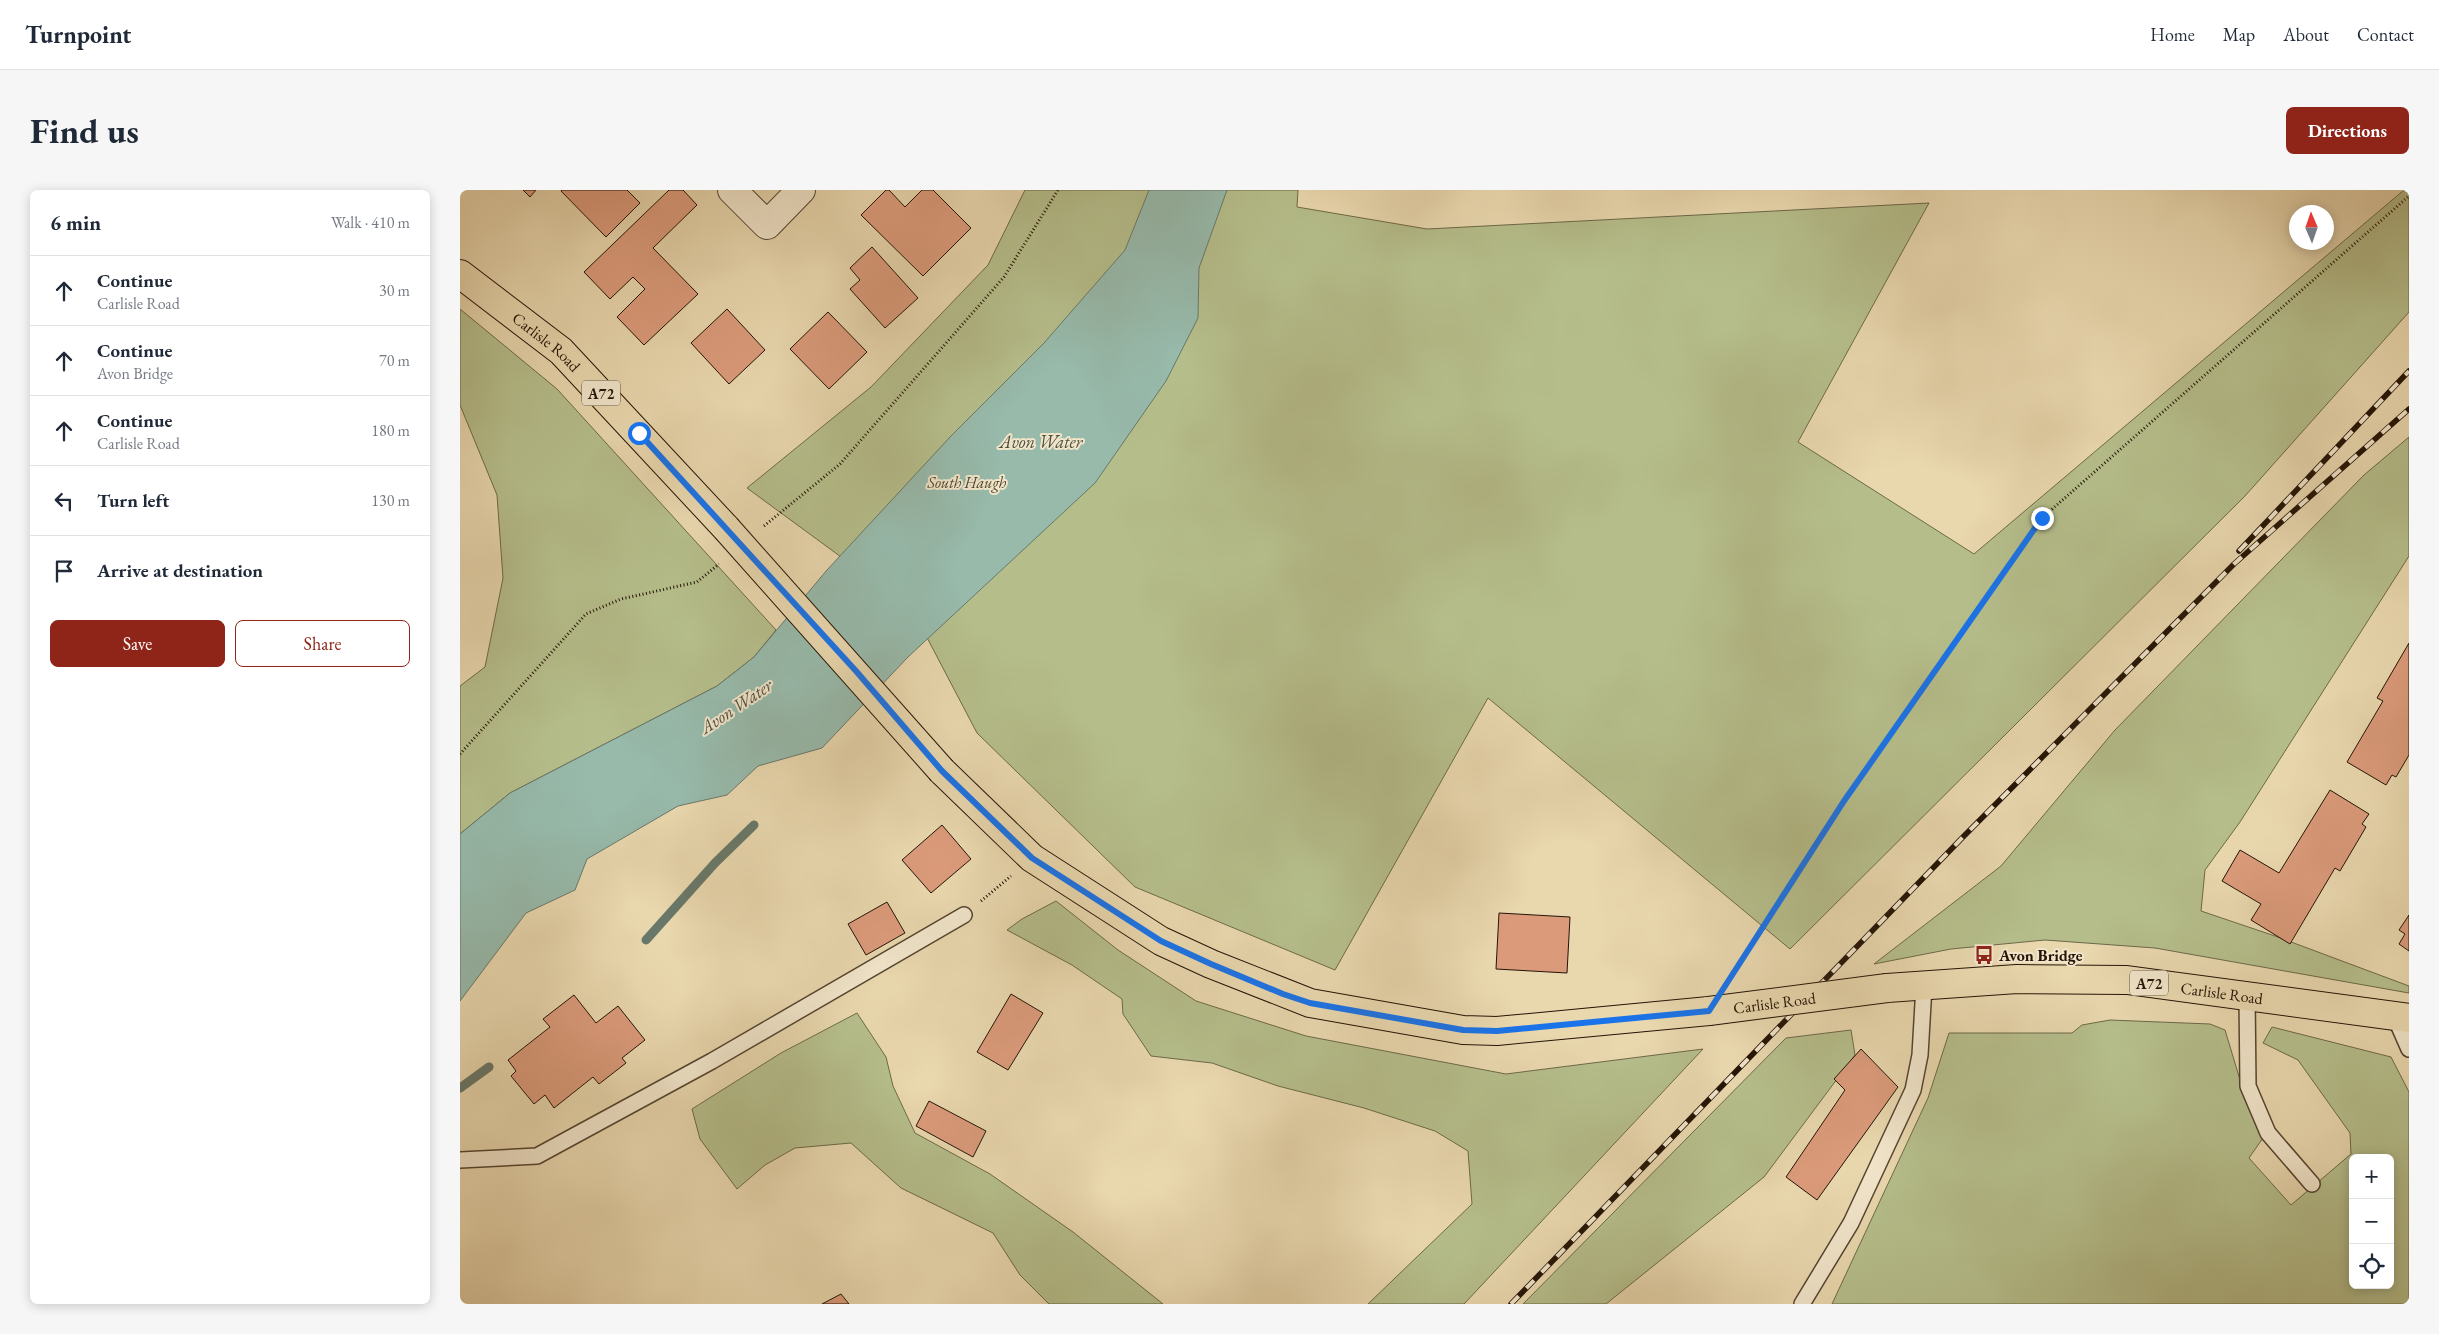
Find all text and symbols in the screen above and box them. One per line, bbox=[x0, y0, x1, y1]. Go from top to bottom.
text: Turnpoint bbox=[25, 19, 131, 50]
text: Home bbox=[2150, 23, 2195, 46]
text: Map bbox=[2223, 23, 2255, 46]
text: About bbox=[2283, 23, 2329, 46]
text: Contact bbox=[2357, 23, 2414, 46]
button: Directions bbox=[2286, 107, 2409, 154]
text: Find us bbox=[30, 108, 139, 153]
north arrow bbox=[2289, 205, 2334, 250]
text: 6 min bbox=[50, 209, 101, 236]
text: Walk · 410 m bbox=[331, 212, 410, 233]
text: Continue bbox=[97, 268, 172, 293]
icon: ahead bbox=[50, 277, 78, 305]
text: 30 m bbox=[379, 280, 410, 301]
text: Carlisle Road bbox=[97, 293, 180, 314]
street label: Carlisle Road bbox=[508, 307, 586, 377]
text: Continue bbox=[97, 338, 172, 363]
icon: ahead bbox=[50, 347, 78, 375]
text: 70 m bbox=[379, 350, 410, 371]
text: Avon Bridge bbox=[97, 363, 173, 384]
road number: A72 bbox=[582, 380, 620, 406]
text: Continue bbox=[97, 408, 172, 433]
icon: ahead bbox=[50, 417, 78, 445]
text: 180 m bbox=[371, 420, 410, 441]
route start bbox=[628, 422, 651, 445]
water label: Avon Water bbox=[998, 430, 1084, 453]
text: Carlisle Road bbox=[97, 433, 180, 454]
park label: South Haugh bbox=[927, 472, 1007, 493]
icon: left bbox=[50, 487, 78, 515]
text: Turn left bbox=[97, 488, 169, 513]
text: 130 m bbox=[371, 490, 410, 511]
route end bbox=[2031, 507, 2054, 530]
icon: arrive bbox=[50, 557, 78, 585]
text: Arrive at destination bbox=[97, 558, 263, 583]
button: Save bbox=[50, 620, 225, 667]
button: Share bbox=[235, 620, 410, 667]
water label: Avon Water bbox=[694, 673, 778, 740]
bus stop icon: Avon Bridge bbox=[1973, 944, 1995, 966]
place label: Avon Bridge bbox=[1998, 945, 2083, 966]
road number: A72 bbox=[2130, 970, 2168, 996]
street label: Carlisle Road bbox=[2179, 977, 2265, 1009]
street label: Carlisle Road bbox=[1732, 987, 1818, 1018]
map controls bbox=[2349, 1154, 2394, 1289]
button: + bbox=[2349, 1154, 2394, 1199]
button: − bbox=[2349, 1199, 2394, 1244]
button: locate bbox=[2349, 1244, 2394, 1289]

